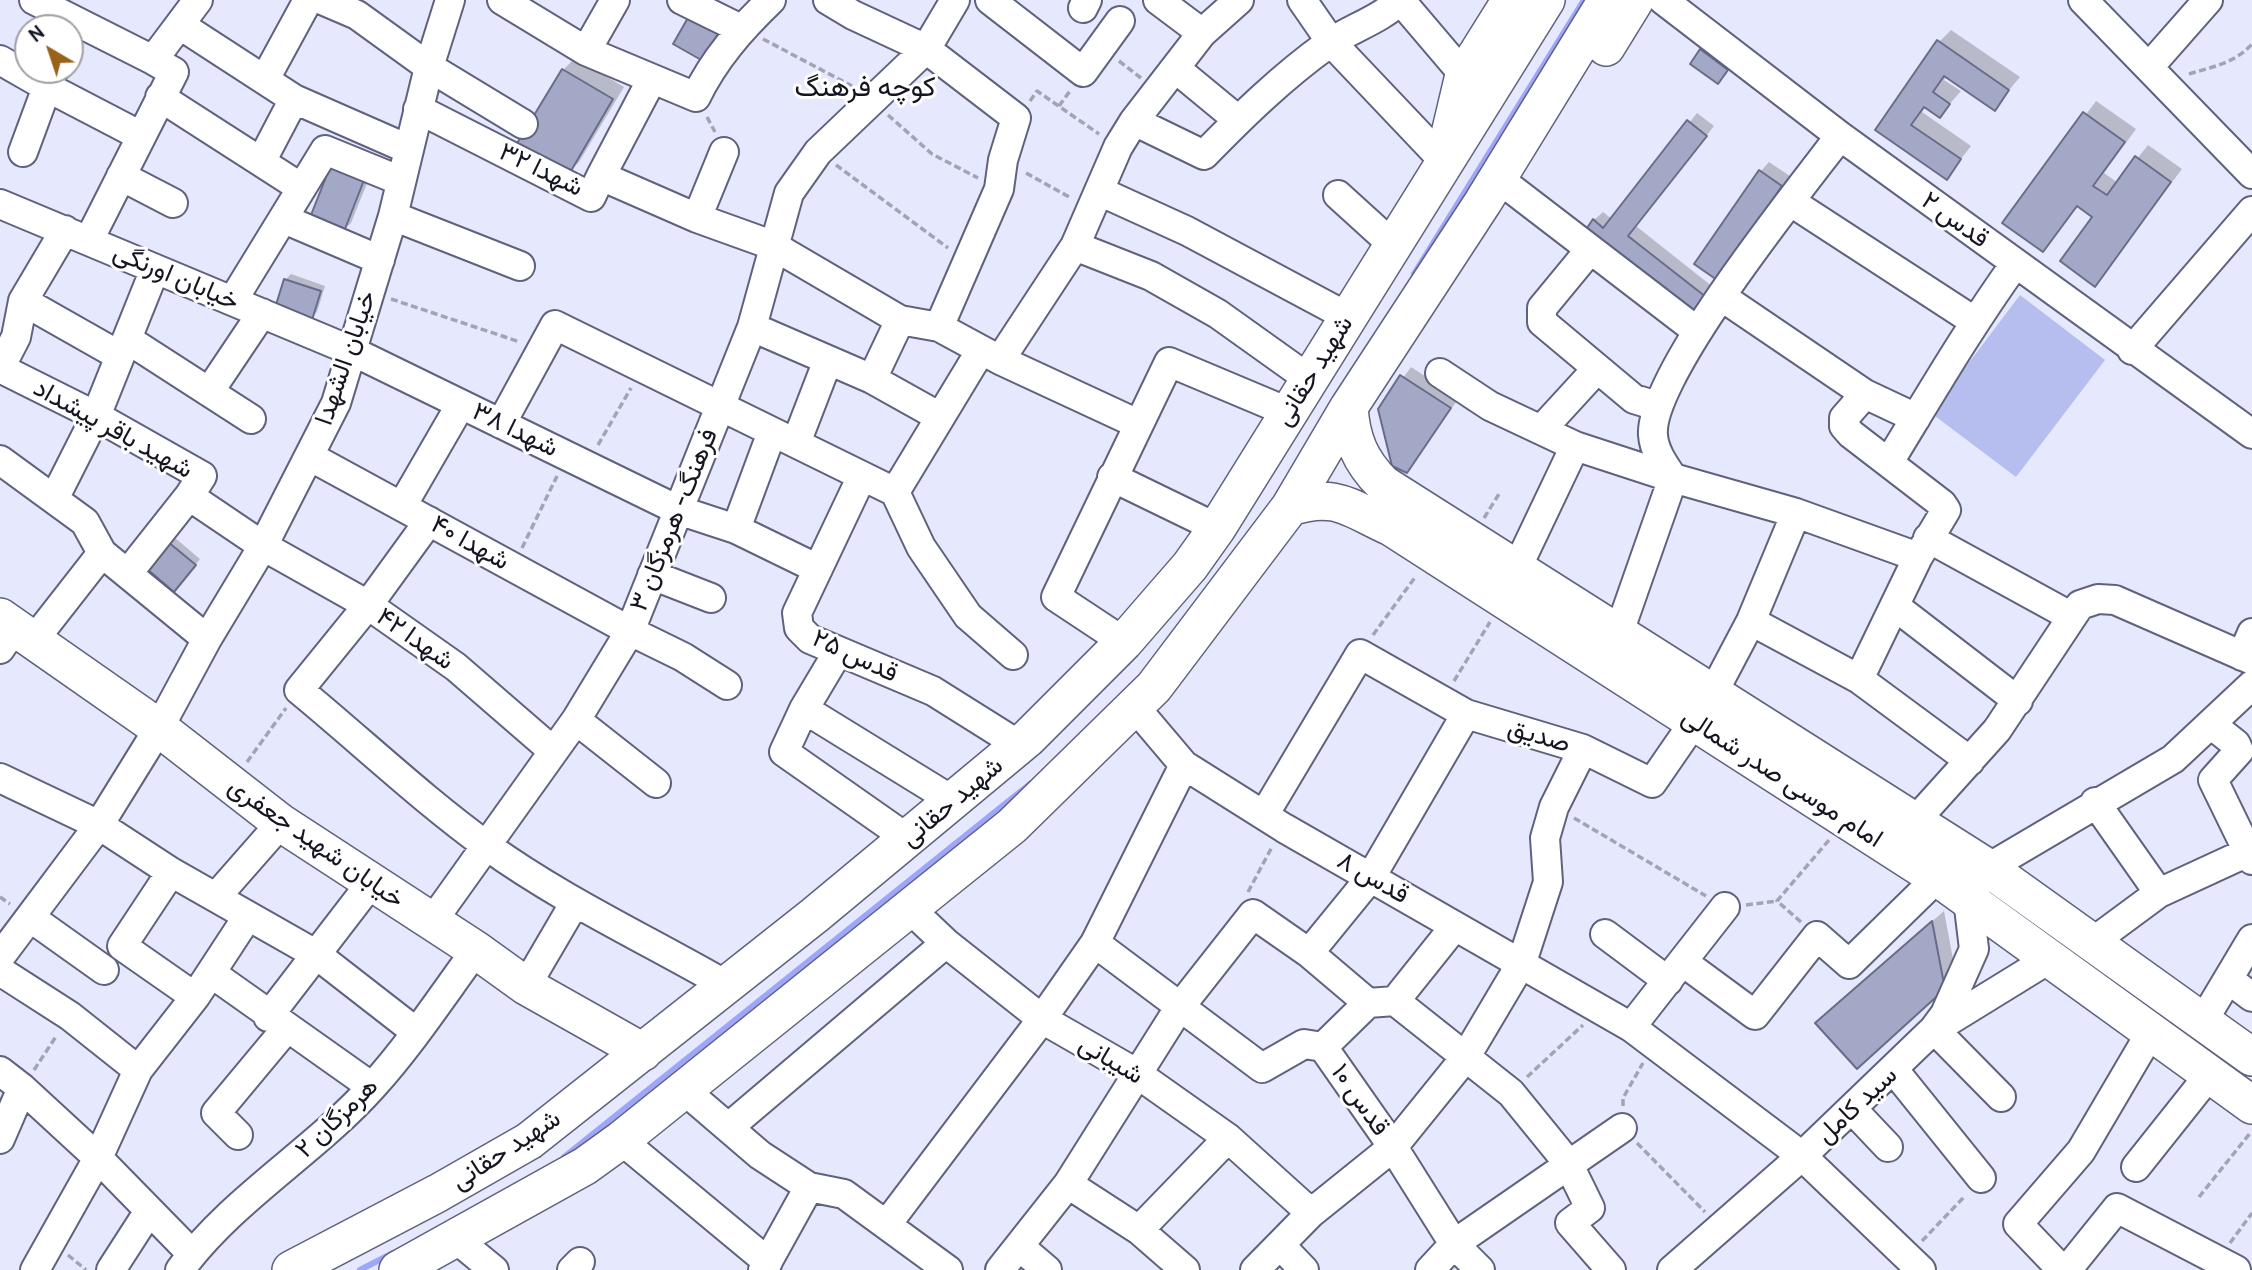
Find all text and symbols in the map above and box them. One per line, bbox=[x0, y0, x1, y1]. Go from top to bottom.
north arrow bbox=[14, 14, 84, 84]
text: N bbox=[24, 21, 49, 47]
district label: کوچه فرهنگ bbox=[794, 71, 936, 105]
street label: شهدا ۳۲ bbox=[494, 136, 588, 204]
street label: قدس ۲ bbox=[1915, 185, 1995, 255]
street label: خیابان اورنگی bbox=[108, 236, 244, 318]
street label: خیابان الشهدا bbox=[308, 287, 384, 429]
street label: شهید حقانی bbox=[1268, 310, 1360, 432]
street label: شهید باقر پیشداد bbox=[28, 372, 198, 486]
street label: شهدا ۳۸ bbox=[467, 396, 563, 464]
street label: فرهنگ- هرمزگان ۳ bbox=[623, 424, 725, 616]
street label: شهدا ۴۰ bbox=[425, 509, 515, 577]
street label: شهدا ۴۲ bbox=[370, 601, 460, 677]
street label: قدس ۲۵ bbox=[807, 623, 903, 689]
street label: امام موسی صدر شمالی bbox=[1676, 701, 1888, 855]
street label: صدیق bbox=[1504, 712, 1574, 760]
street label: شهید حقانی bbox=[894, 750, 1010, 854]
street label: خیابان شهید جعفری bbox=[222, 771, 410, 915]
street label: قدس ۸ bbox=[1332, 845, 1414, 911]
street label: شیبانی bbox=[1073, 1029, 1149, 1091]
street label: قدس ۱۰ bbox=[1324, 1058, 1396, 1142]
street label: سید کامل bbox=[1810, 1060, 1904, 1150]
street label: هرمزگان ۲ bbox=[289, 1071, 385, 1165]
street label: شهید حقانی bbox=[446, 1103, 566, 1197]

